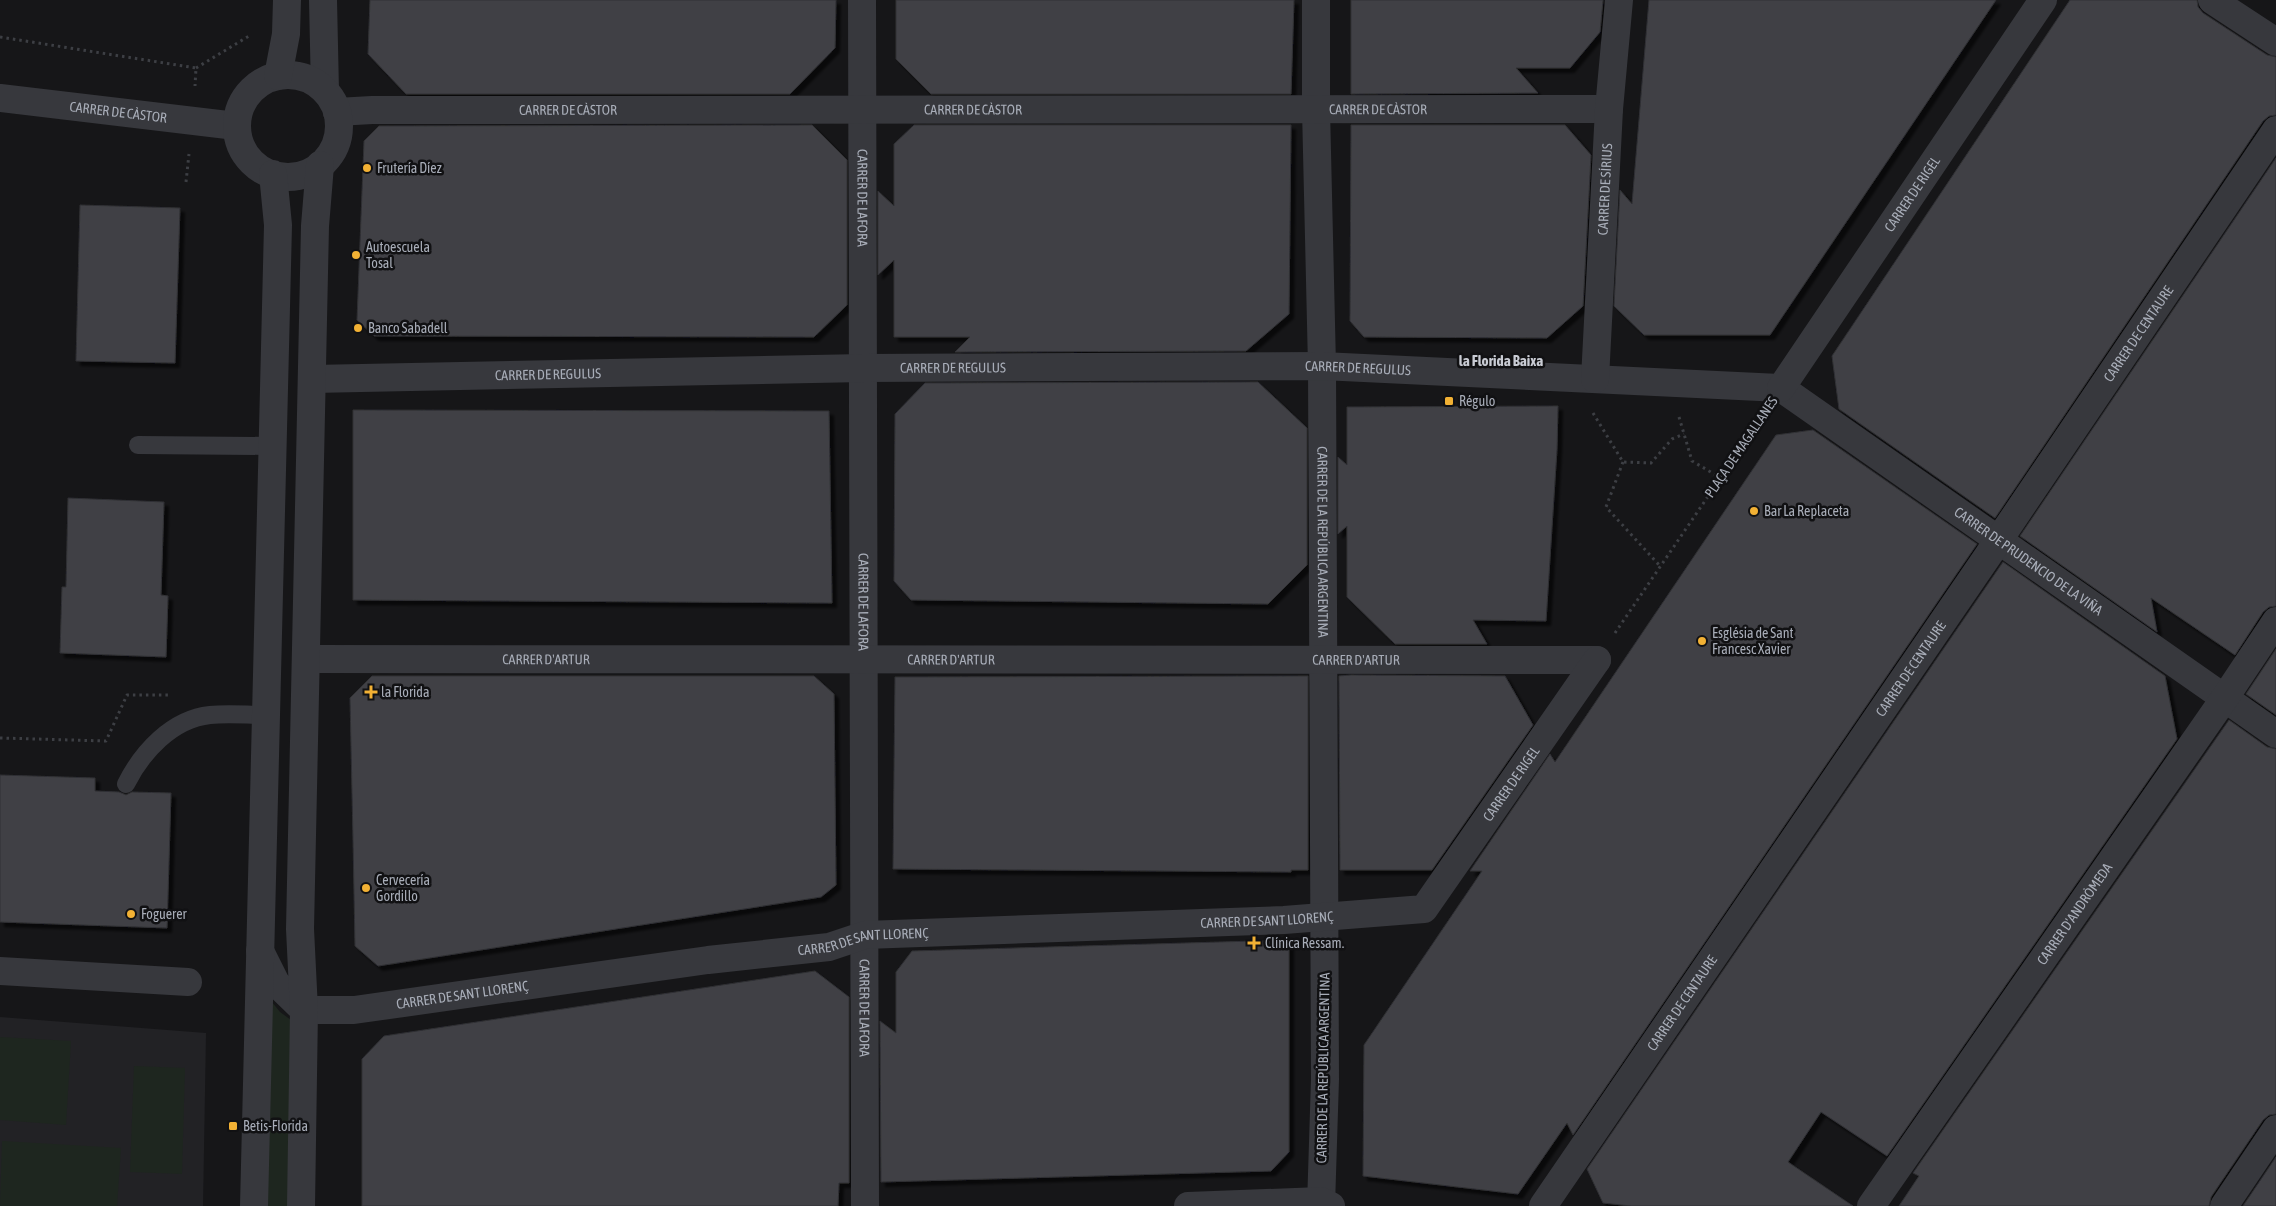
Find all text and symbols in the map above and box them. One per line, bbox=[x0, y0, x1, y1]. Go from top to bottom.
street label: CARRER DE CÀSTOR bbox=[69, 98, 168, 126]
street label: CARRER DE CÀSTOR bbox=[924, 101, 1022, 118]
street label: CARRER DE CÀSTOR bbox=[1329, 101, 1427, 117]
street label: CARRER DE CÀSTOR bbox=[519, 102, 617, 118]
street label: CARRER DE SÍRIUS bbox=[1594, 143, 1615, 236]
street label: CARRER DE LAFORA bbox=[854, 149, 871, 247]
street label: CARRER DE RIGEL bbox=[1881, 153, 1943, 235]
place label: Frutería Díez bbox=[377, 160, 442, 176]
marker: Frutería Díez bbox=[361, 162, 373, 174]
place label: Autoescuela Tosal bbox=[366, 239, 430, 271]
marker: Autoescuela Tosal bbox=[350, 249, 362, 261]
street label: CARRER DE CENTAURE bbox=[2100, 283, 2176, 385]
place label: Banco Sabadell bbox=[368, 320, 448, 336]
marker: Banco Sabadell bbox=[352, 322, 364, 334]
district label: la Florida Baixa bbox=[1459, 352, 1543, 369]
street label: CARRER DE REGULUS bbox=[1305, 358, 1411, 378]
street label: CARRER DE REGULUS bbox=[900, 359, 1006, 376]
street label: CARRER DE REGULUS bbox=[495, 365, 601, 383]
place label: Régulo bbox=[1459, 393, 1495, 409]
street label: PLAÇA DE MAGALLANES bbox=[1701, 393, 1781, 500]
marker: Régulo bbox=[1443, 395, 1455, 407]
street label: CARRER DE LA REPÚBLICA ARGENTINA bbox=[1314, 446, 1331, 638]
place label: Bar La Replaceta bbox=[1764, 503, 1849, 519]
street label: CARRER DE PRUDENCIO DE LA VIÑA bbox=[1951, 504, 2106, 619]
marker: Bar La Replaceta bbox=[1748, 505, 1760, 517]
street label: CARRER DE LAFORA bbox=[855, 553, 872, 651]
street label: CARRER DE CENTAURE bbox=[1872, 618, 1949, 719]
place label: Església de Sant Francesc Xavier bbox=[1712, 625, 1794, 657]
marker: Església de Sant Francesc Xavier bbox=[1696, 635, 1708, 647]
street label: CARRER D'ARTUR bbox=[502, 651, 590, 667]
street label: CARRER D'ARTUR bbox=[907, 651, 995, 668]
street label: CARRER D'ARTUR bbox=[1312, 652, 1400, 668]
place label: la Florida bbox=[381, 684, 429, 700]
marker: la Florida bbox=[365, 686, 377, 698]
street label: CARRER DE RIGEL bbox=[1480, 743, 1543, 824]
street label: CARRER D'ANDRÒMEDA bbox=[2033, 860, 2115, 968]
place label: Cervecería Gordillo bbox=[376, 872, 430, 904]
marker: Cervecería Gordillo bbox=[360, 882, 372, 894]
place label: Foguerer bbox=[141, 906, 188, 922]
marker: Foguerer bbox=[125, 908, 137, 920]
street label: CARRER DE SANT LLORENÇ bbox=[1200, 908, 1335, 931]
street label: CARRER DE SANT LLORENÇ bbox=[797, 925, 930, 958]
place label: Clínica Ressam. bbox=[1265, 935, 1344, 951]
marker: Clínica Ressam. bbox=[1247, 936, 1261, 950]
street label: CARRER DE CENTAURE bbox=[1644, 952, 1720, 1054]
street label: CARRER DE LAFORA bbox=[856, 959, 873, 1057]
street label: CARRER DE LA REPÚBLICA ARGENTINA bbox=[1313, 972, 1333, 1164]
street label: CARRER DE SANT LLORENÇ bbox=[395, 977, 530, 1012]
place label: Betis-Florida bbox=[243, 1118, 308, 1134]
marker: Betis-Florida bbox=[227, 1120, 239, 1132]

